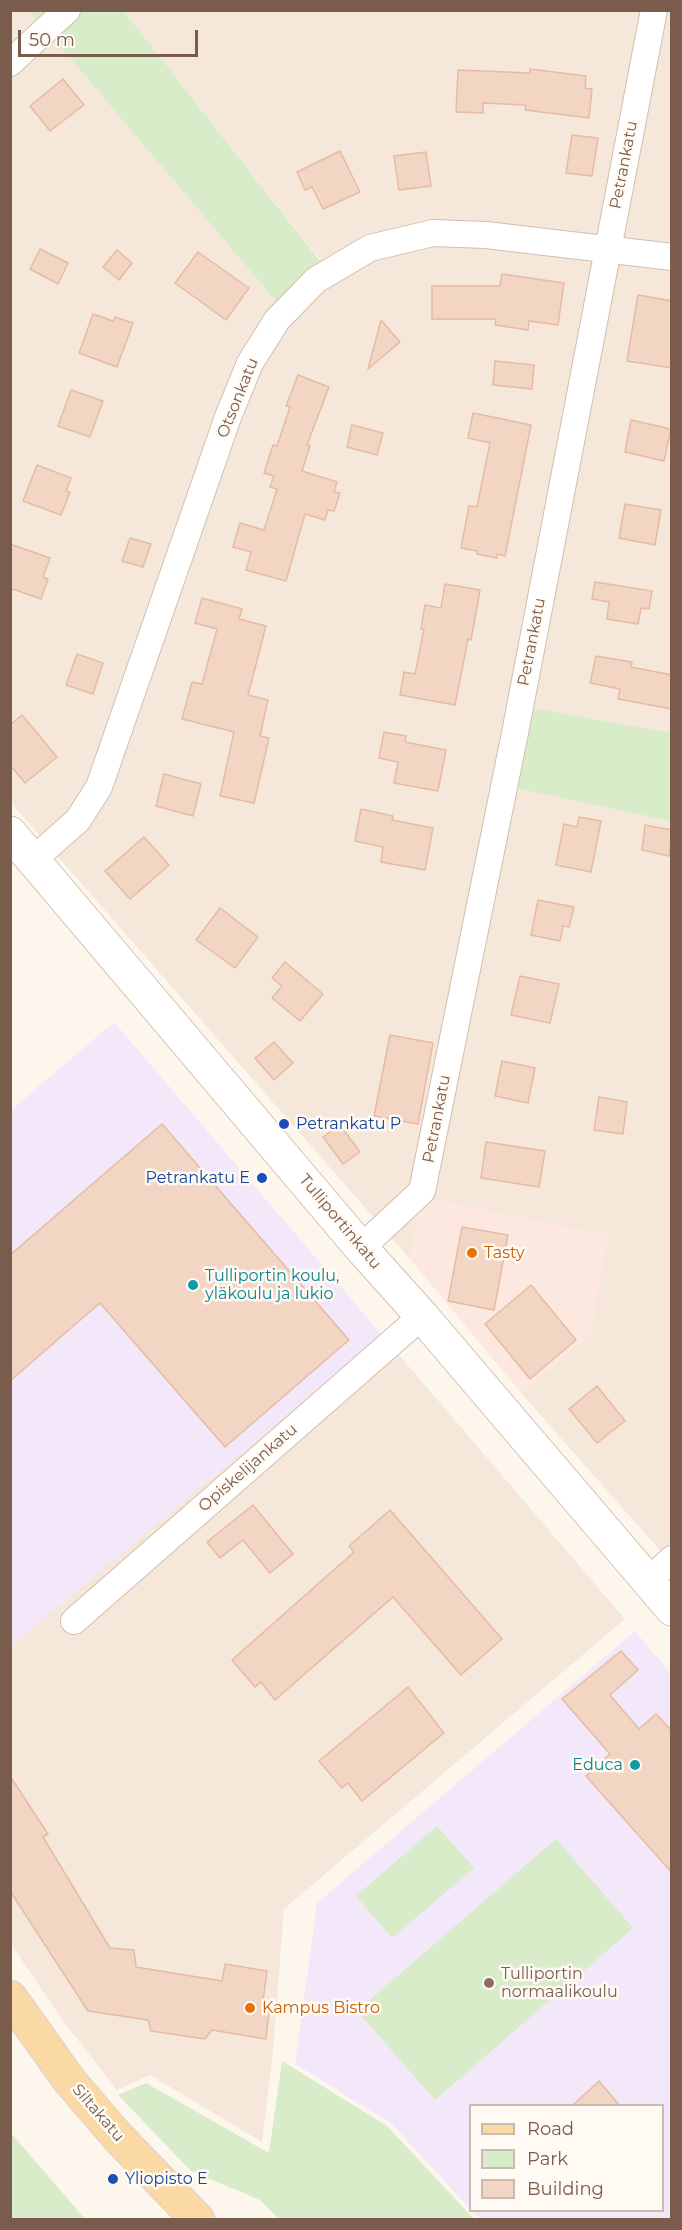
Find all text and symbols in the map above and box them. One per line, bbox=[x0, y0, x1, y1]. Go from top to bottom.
scale bar bbox=[21, 18, 201, 56]
text: 50 m bbox=[29, 29, 75, 51]
street label: Petrankatu bbox=[606, 119, 642, 211]
street label: Otsonkatu bbox=[213, 355, 263, 441]
street label: Petrankatu bbox=[514, 596, 550, 688]
street label: Petrankatu bbox=[419, 1073, 455, 1165]
place label: Petrankatu P bbox=[296, 1114, 401, 1134]
marker: Petrankatu P bbox=[277, 1117, 291, 1131]
place label: Petrankatu E bbox=[146, 1168, 250, 1188]
marker: Petrankatu E bbox=[255, 1171, 269, 1185]
street label: Tulliportinkatu bbox=[295, 1171, 385, 1273]
place label: Tasty bbox=[484, 1243, 525, 1263]
marker: Tasty bbox=[465, 1246, 479, 1260]
place label: Tulliportin koulu, yläkoulu ja lukio bbox=[205, 1266, 339, 1304]
marker: Tulliportin koulu, yläkoulu ja lukio bbox=[186, 1278, 200, 1292]
street label: Opiskelijankatu bbox=[195, 1420, 301, 1516]
place label: Educa bbox=[572, 1755, 623, 1775]
marker: Educa bbox=[628, 1758, 642, 1772]
place label: Tulliportin normaalikoulu bbox=[501, 1964, 618, 2002]
marker: Tulliportin normaalikoulu bbox=[482, 1976, 496, 1990]
place label: Kampus Bistro bbox=[262, 1998, 380, 2018]
marker: Kampus Bistro bbox=[243, 2001, 257, 2015]
street label: Siltakatu bbox=[68, 2080, 128, 2146]
legend bbox=[469, 2104, 664, 2212]
text: Road bbox=[527, 2118, 574, 2140]
text: Park bbox=[527, 2148, 568, 2170]
place label: Yliopisto E bbox=[125, 2169, 208, 2189]
marker: Yliopisto E bbox=[106, 2172, 120, 2186]
text: Building bbox=[527, 2178, 604, 2200]

